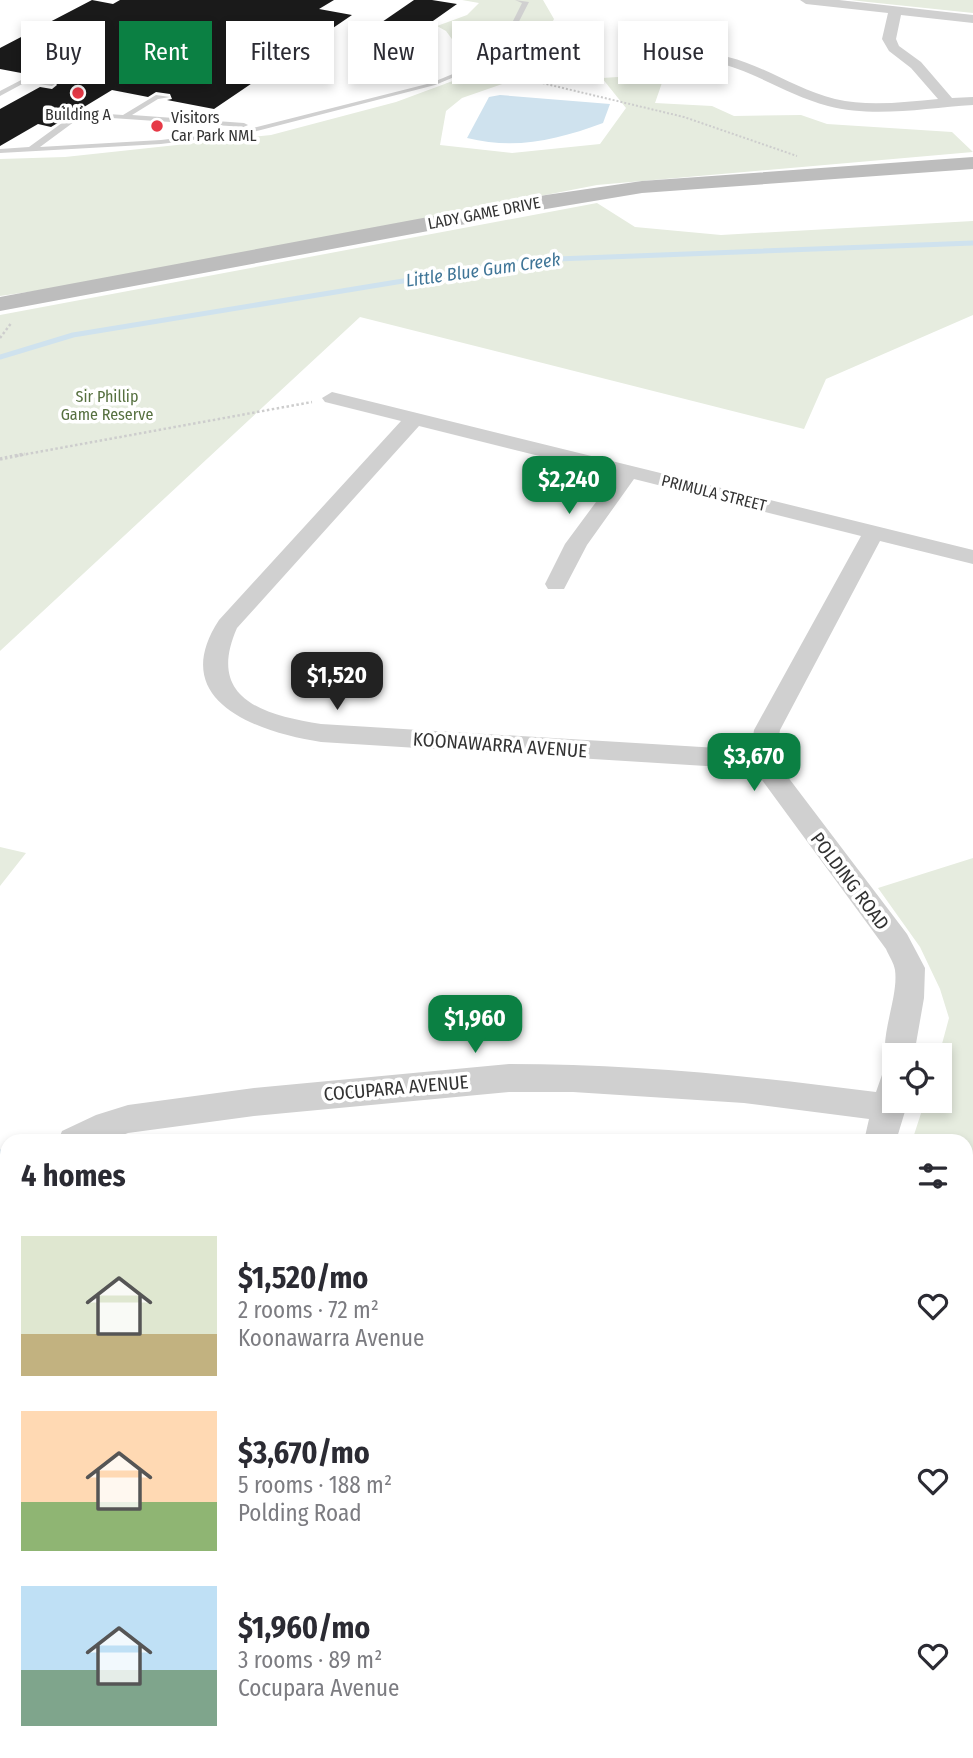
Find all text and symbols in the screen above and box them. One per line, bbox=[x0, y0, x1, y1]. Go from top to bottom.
chip: Buy bbox=[21, 21, 105, 84]
chip: Rent bbox=[119, 21, 212, 84]
chip: Filters bbox=[226, 21, 334, 84]
chip: New bbox=[348, 21, 438, 84]
chip: Apartment bbox=[452, 21, 604, 84]
chip: House bbox=[618, 21, 728, 84]
marker: Building A bbox=[70, 85, 86, 101]
place label: Building A bbox=[45, 105, 112, 124]
place label: Visitors Car Park NML bbox=[171, 108, 257, 145]
marker: Visitors Car Park NML bbox=[149, 118, 165, 134]
street label: LADY GAME DRIVE bbox=[426, 193, 542, 233]
water label: Little Blue Gum Creek bbox=[404, 248, 562, 292]
park label: Sir Phillip Game Reserve bbox=[61, 387, 153, 424]
pin: $2,240 bbox=[512, 456, 626, 516]
text: $2,240 bbox=[538, 465, 600, 493]
street label: PRIMULA STREET bbox=[660, 471, 769, 515]
pin: $1,520 bbox=[280, 652, 394, 712]
text: $1,520 bbox=[307, 661, 367, 689]
street label: KOONAWARRA AVENUE bbox=[412, 727, 588, 763]
pin: $3,670 bbox=[697, 734, 811, 793]
text: $3,670 bbox=[723, 742, 785, 770]
street label: POLDING ROAD bbox=[806, 828, 894, 934]
pin: $1,960 bbox=[418, 996, 532, 1055]
text: $1,960 bbox=[444, 1004, 506, 1032]
map controls bbox=[882, 1043, 952, 1113]
button: locate bbox=[882, 1043, 952, 1113]
street label: COCUPARA AVENUE bbox=[323, 1070, 469, 1106]
icon: filters bbox=[914, 1157, 952, 1195]
text: 4 homes bbox=[21, 1158, 126, 1194]
text: $1,520/mo bbox=[238, 1260, 368, 1296]
icon: home bbox=[77, 1264, 161, 1348]
icon: heart bbox=[914, 1287, 952, 1325]
text: 2 rooms · 72 m² bbox=[238, 1296, 379, 1324]
text: Koonawarra Avenue bbox=[238, 1324, 424, 1352]
text: $3,670/mo bbox=[238, 1435, 370, 1471]
icon: home bbox=[77, 1439, 161, 1523]
icon: heart bbox=[914, 1462, 952, 1500]
text: 5 rooms · 188 m² bbox=[238, 1471, 392, 1499]
text: Polding Road bbox=[238, 1499, 362, 1527]
text: $1,960/mo bbox=[238, 1610, 370, 1646]
icon: home bbox=[77, 1614, 161, 1698]
icon: heart bbox=[914, 1637, 952, 1675]
text: 3 rooms · 89 m² bbox=[238, 1646, 382, 1674]
text: Cocupara Avenue bbox=[238, 1674, 399, 1702]

